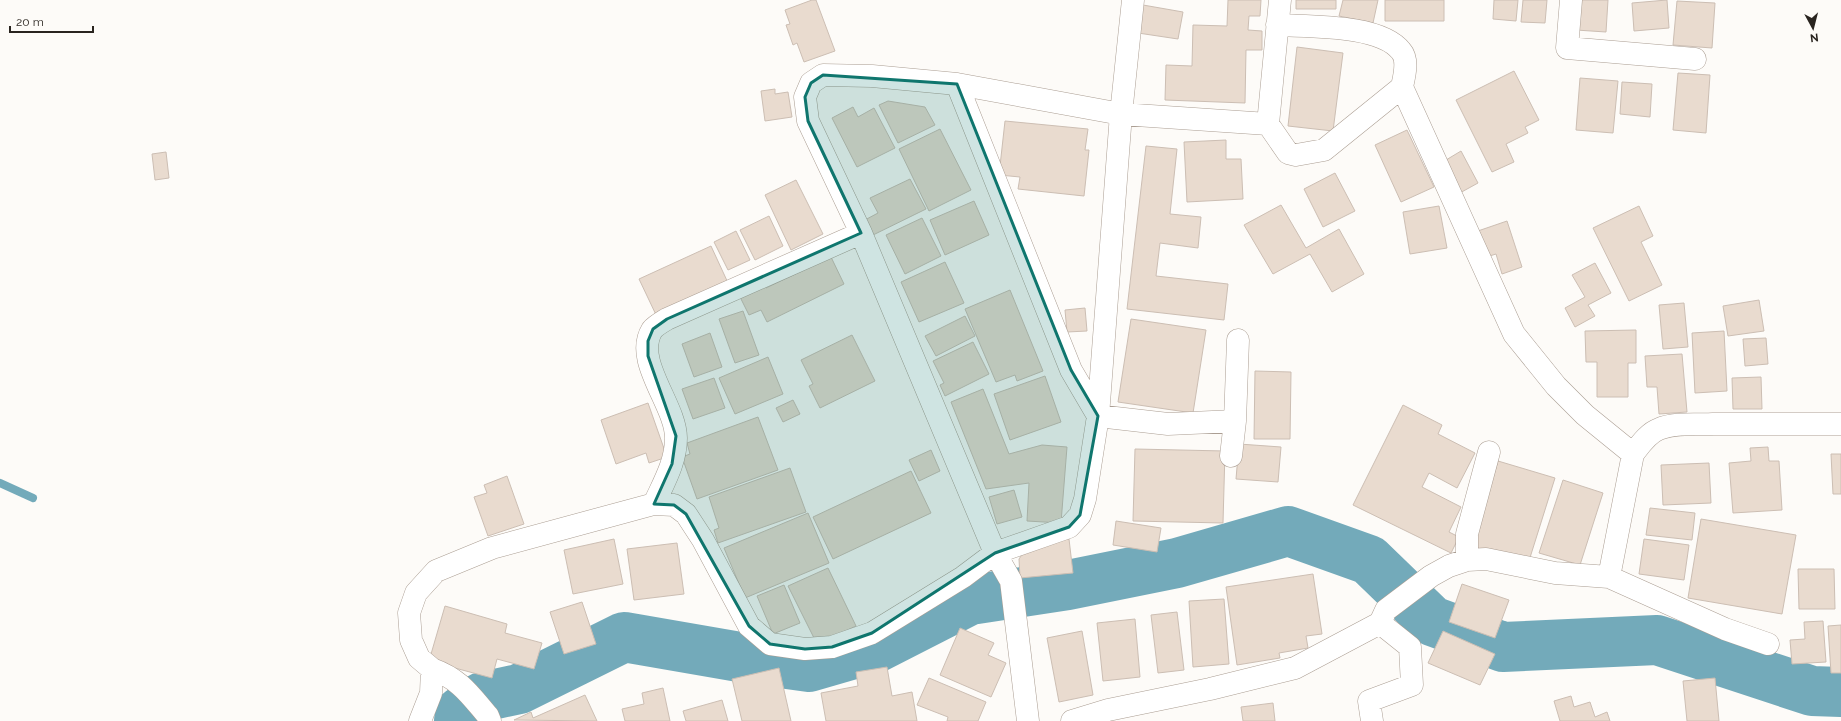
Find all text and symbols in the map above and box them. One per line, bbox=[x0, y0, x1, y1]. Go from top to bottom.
scale bar bbox=[10, 8, 93, 34]
north arrow bbox=[1793, 8, 1833, 48]
text: 20 m bbox=[16, 15, 44, 29]
text: N bbox=[1809, 30, 1819, 44]

